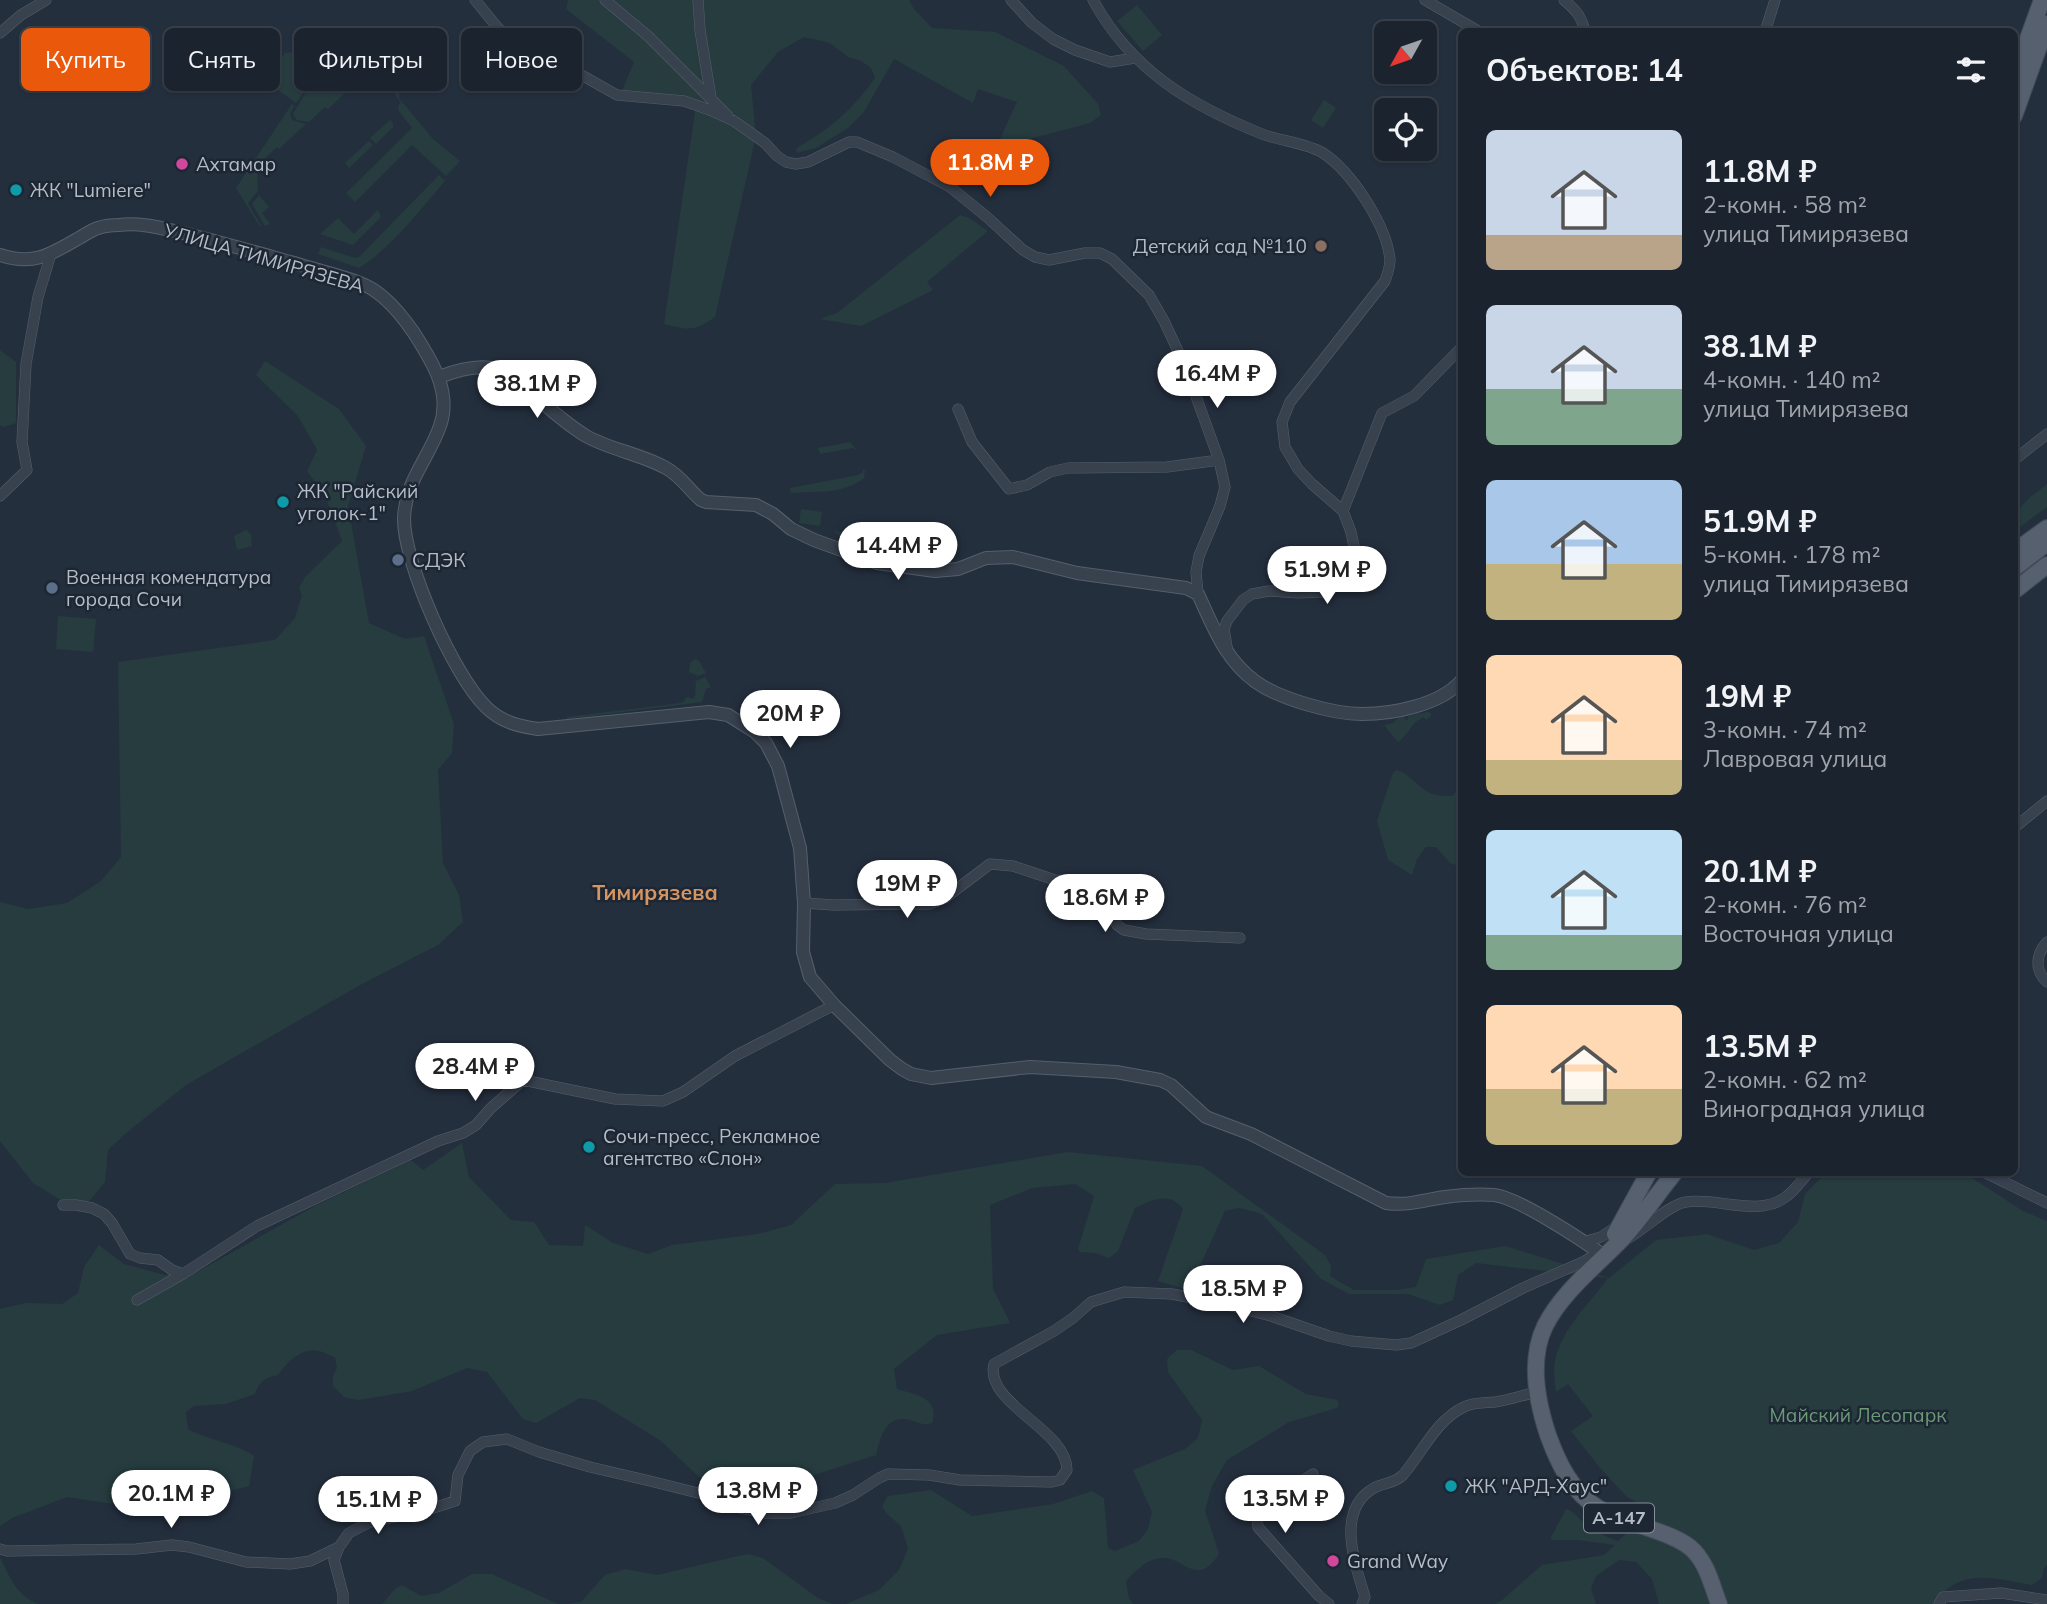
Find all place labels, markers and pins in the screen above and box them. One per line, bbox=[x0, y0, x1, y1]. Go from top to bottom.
pin: 11.8M ₽ bbox=[925, 140, 1055, 199]
place label: Ахтамар bbox=[196, 152, 276, 176]
marker: Ахтамар bbox=[174, 156, 190, 172]
place label: ЖК "Lumiere" bbox=[30, 178, 151, 202]
marker: ЖК "Lumiere" bbox=[8, 182, 24, 198]
place label: Детский сад №110 bbox=[1133, 234, 1307, 258]
marker: Детский сад №110 bbox=[1313, 238, 1329, 254]
pin: 16.4M ₽ bbox=[1152, 350, 1282, 410]
pin: 38.1M ₽ bbox=[472, 360, 602, 420]
place label: ЖК "Райский уголок-1" bbox=[297, 479, 418, 525]
marker: ЖК "Райский уголок-1" bbox=[275, 494, 291, 510]
pin: 14.4M ₽ bbox=[833, 522, 963, 582]
pin: 51.9M ₽ bbox=[1262, 546, 1392, 606]
place label: СДЭК bbox=[412, 548, 466, 572]
marker: СДЭК bbox=[390, 552, 406, 568]
place label: Военная комендатура города Сочи bbox=[66, 565, 271, 611]
marker: Военная комендатура города Сочи bbox=[44, 580, 60, 596]
pin: 20M ₽ bbox=[741, 690, 839, 750]
pin: 19M ₽ bbox=[858, 860, 956, 920]
pin: 18.6M ₽ bbox=[1040, 874, 1170, 934]
pin: 28.4M ₽ bbox=[410, 1044, 540, 1103]
place label: Сочи-пресс, Рекламное агентство «Слон» bbox=[603, 1124, 820, 1170]
marker: Сочи-пресс, Рекламное агентство «Слон» bbox=[581, 1139, 597, 1155]
pin: 18.5M ₽ bbox=[1178, 1266, 1308, 1325]
pin: 13.8M ₽ bbox=[693, 1468, 823, 1527]
pin: 20.1M ₽ bbox=[106, 1470, 236, 1530]
place label: ЖК "АРД-Хаус" bbox=[1465, 1474, 1607, 1498]
pin: 15.1M ₽ bbox=[313, 1476, 443, 1536]
pin: 13.5M ₽ bbox=[1220, 1476, 1350, 1535]
marker: ЖК "АРД-Хаус" bbox=[1443, 1478, 1459, 1494]
place label: Grand Way bbox=[1347, 1549, 1448, 1573]
marker: Grand Way bbox=[1325, 1553, 1341, 1569]

